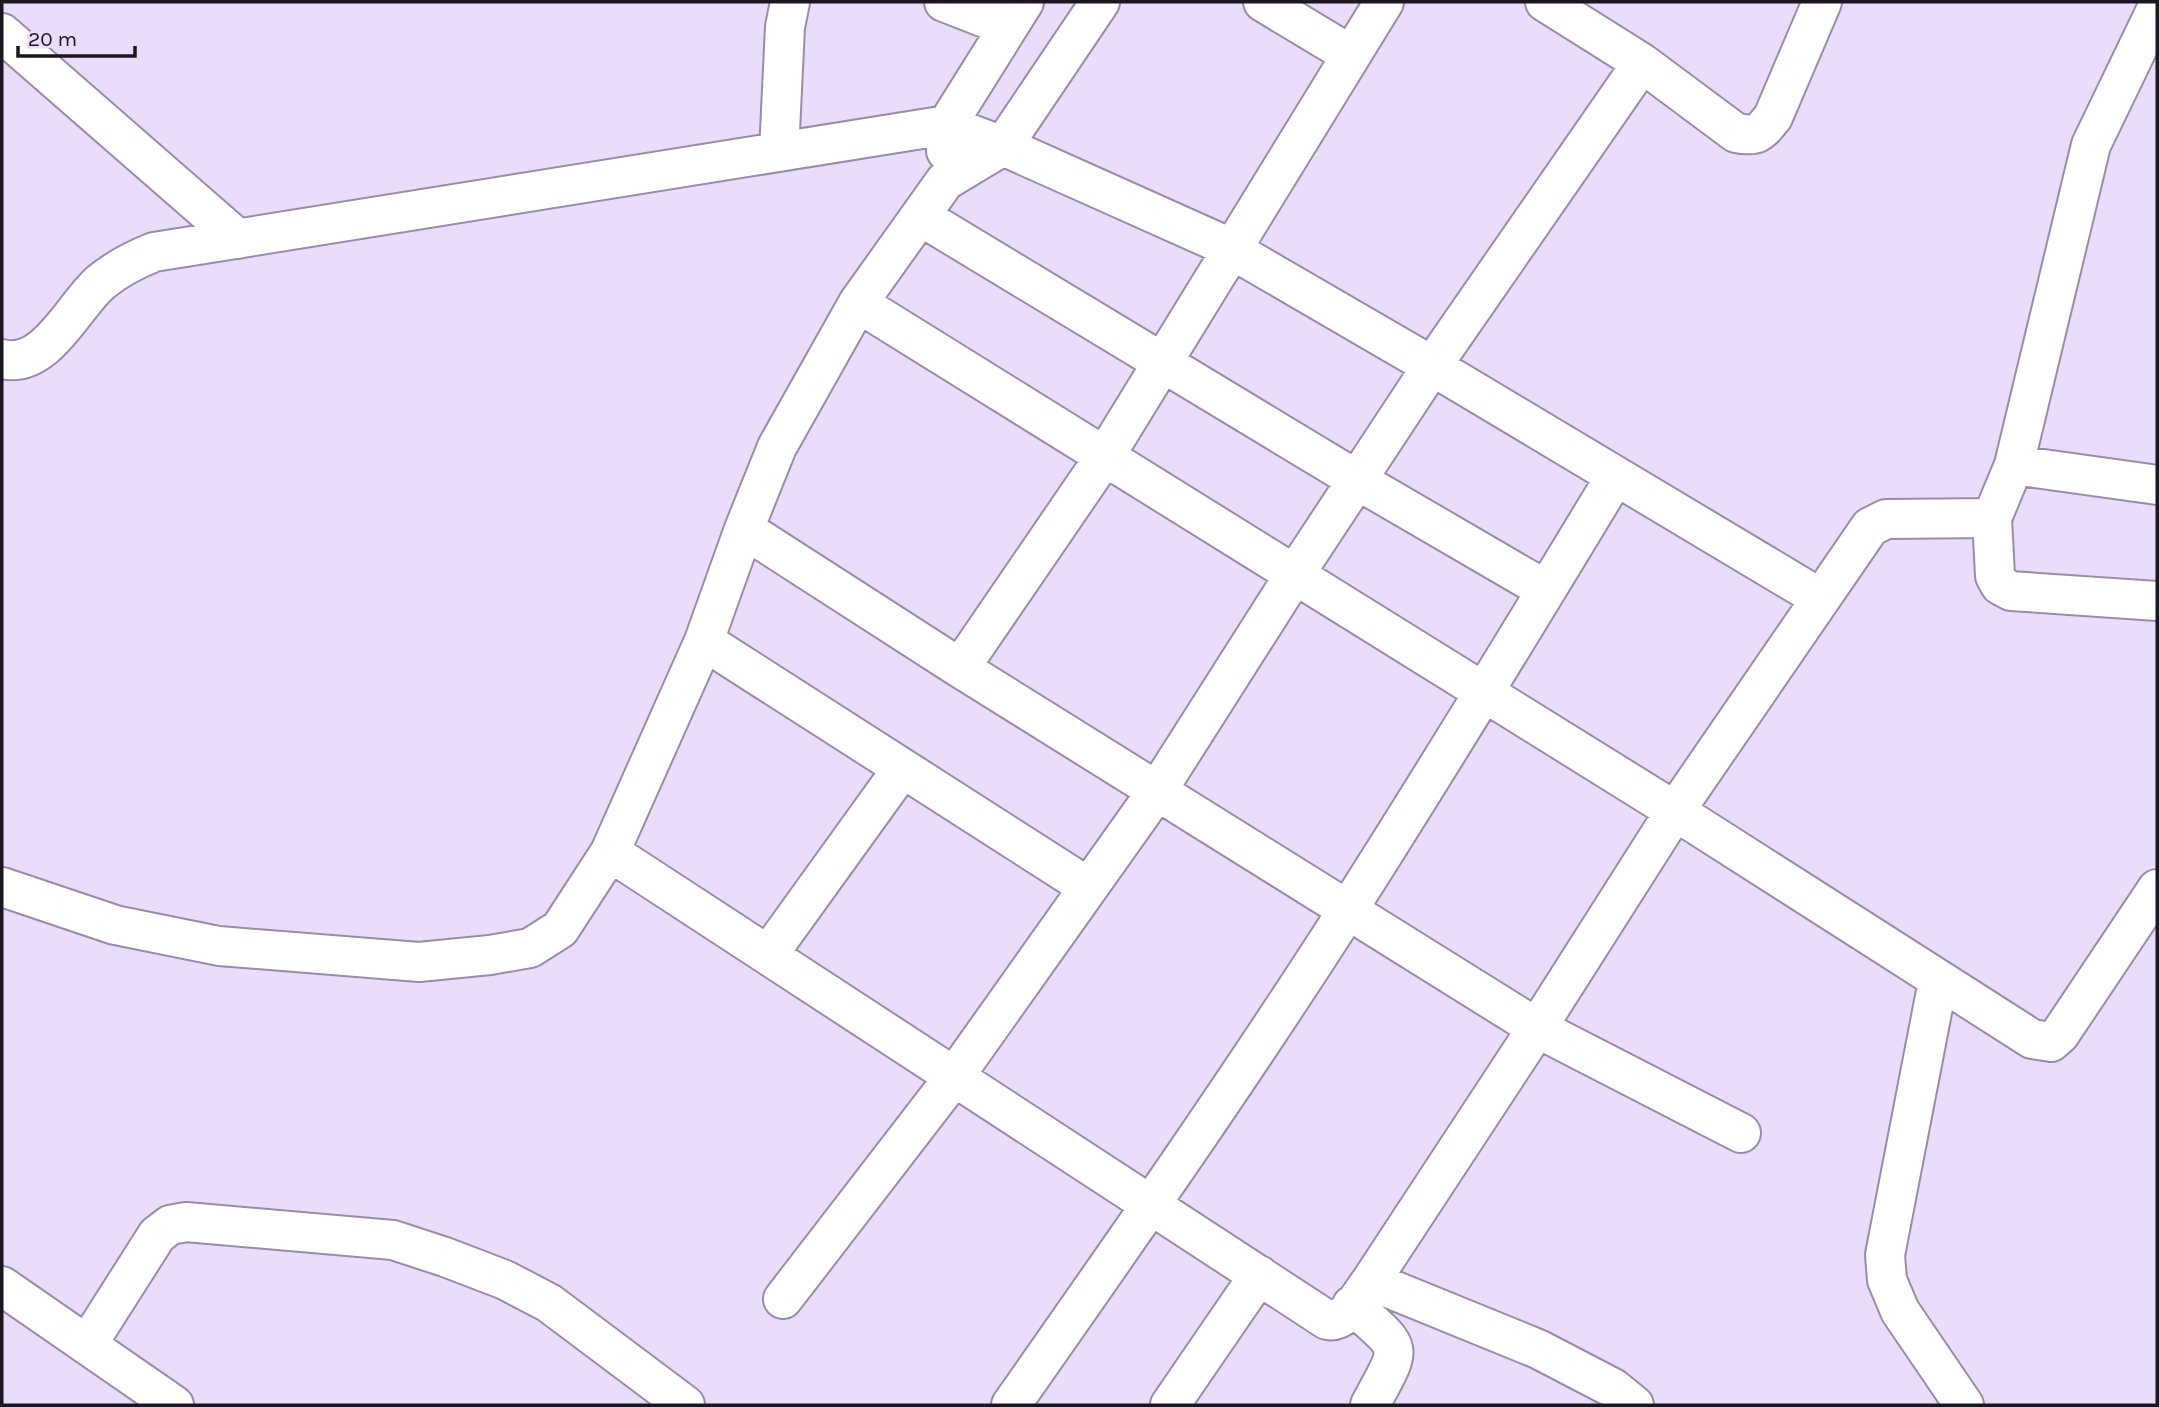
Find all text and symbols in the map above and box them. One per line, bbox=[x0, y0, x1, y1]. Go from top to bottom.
scale bar bbox=[18, 14, 135, 58]
text: 20 m bbox=[28, 27, 77, 51]

